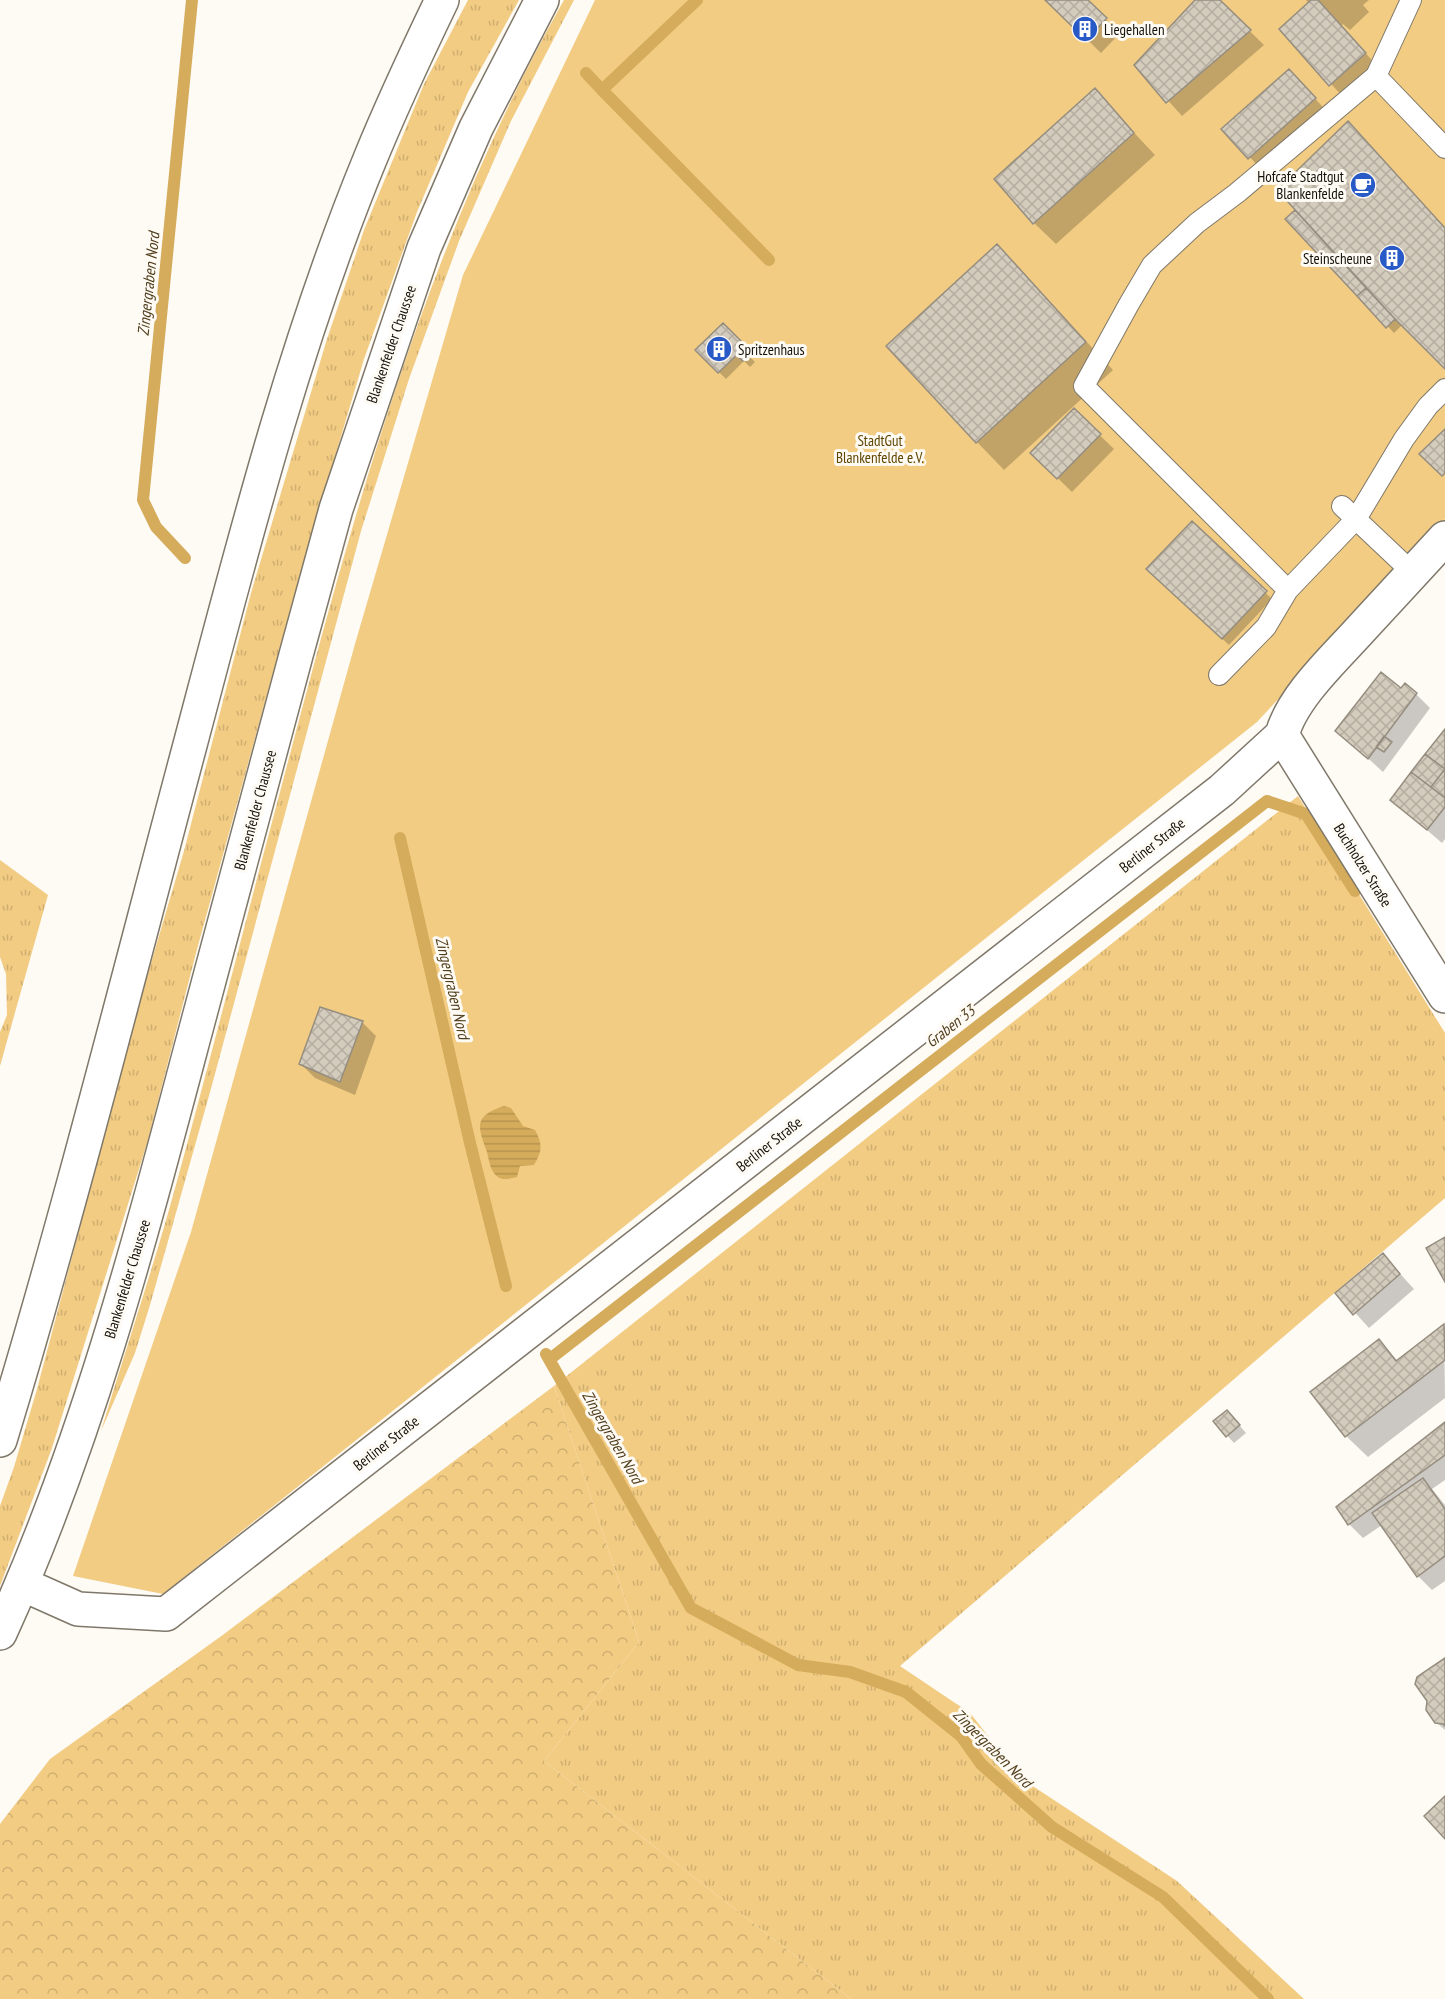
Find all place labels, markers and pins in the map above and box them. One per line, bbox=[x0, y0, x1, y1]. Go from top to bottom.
building icon: Liegehallen bbox=[1070, 14, 1100, 44]
place label: Liegehallen bbox=[1104, 20, 1165, 39]
place label: Hofcafe Stadtgut Blankenfelde bbox=[1257, 167, 1344, 203]
cafe icon: Hofcafe Stadtgut Blankenfelde bbox=[1348, 170, 1378, 200]
building icon: Steinscheune bbox=[1377, 243, 1407, 273]
place label: Steinscheune bbox=[1303, 249, 1372, 268]
building icon: Spritzenhaus bbox=[704, 334, 734, 364]
place label: Spritzenhaus bbox=[738, 340, 805, 359]

